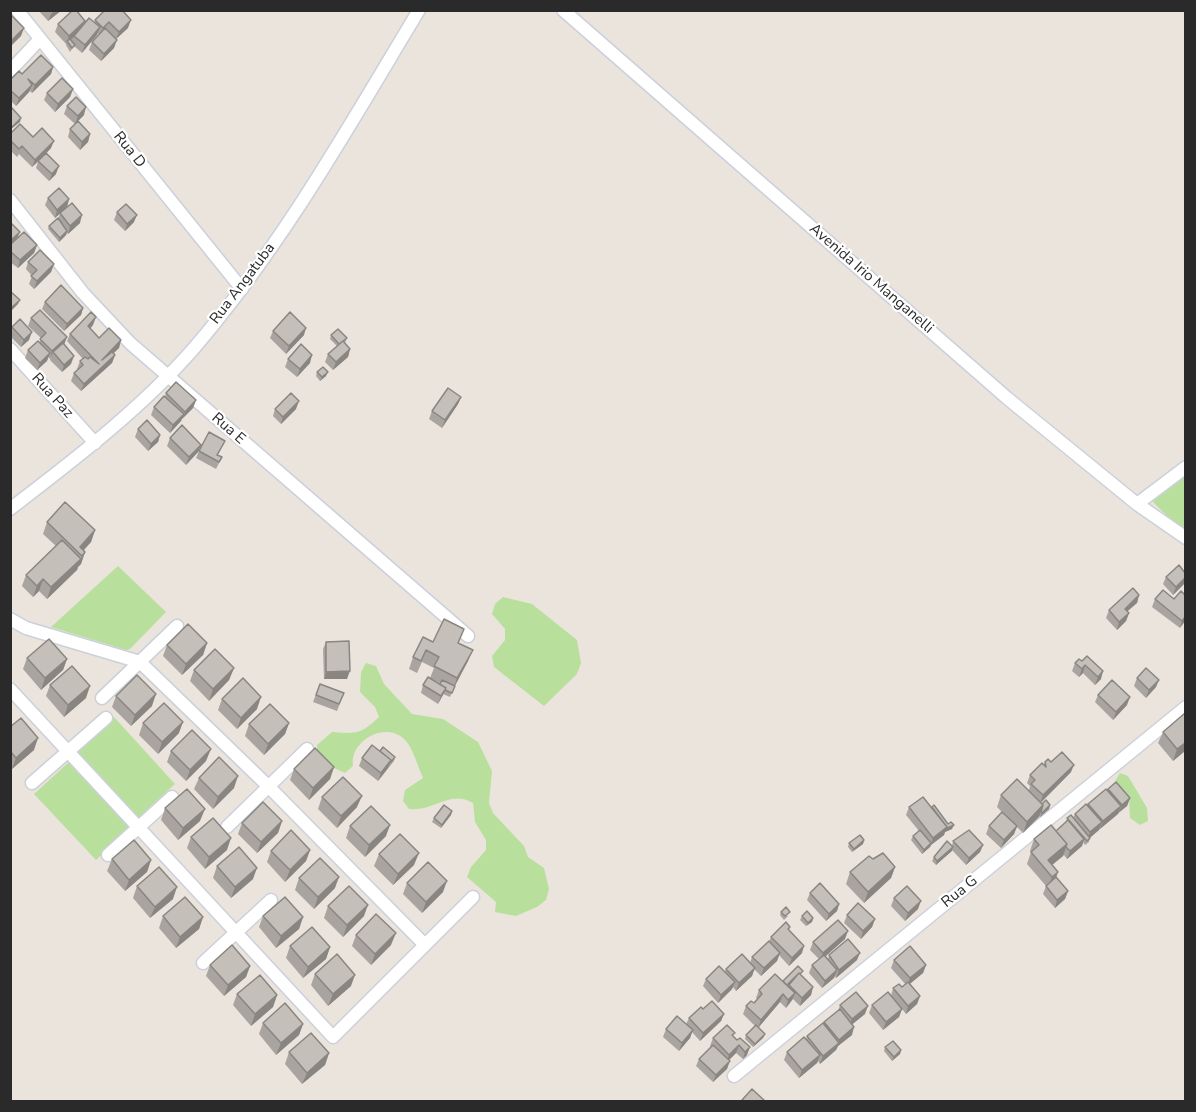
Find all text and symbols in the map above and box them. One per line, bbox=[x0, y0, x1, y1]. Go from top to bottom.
street label: Rua D bbox=[109, 128, 149, 172]
street label: Avenida Irio Manganelli bbox=[805, 220, 937, 338]
street label: Rua Angatuba bbox=[207, 240, 279, 328]
street label: Rua Paz bbox=[27, 370, 77, 422]
street label: Rua E bbox=[207, 409, 249, 449]
street label: Rua G bbox=[938, 872, 982, 912]

